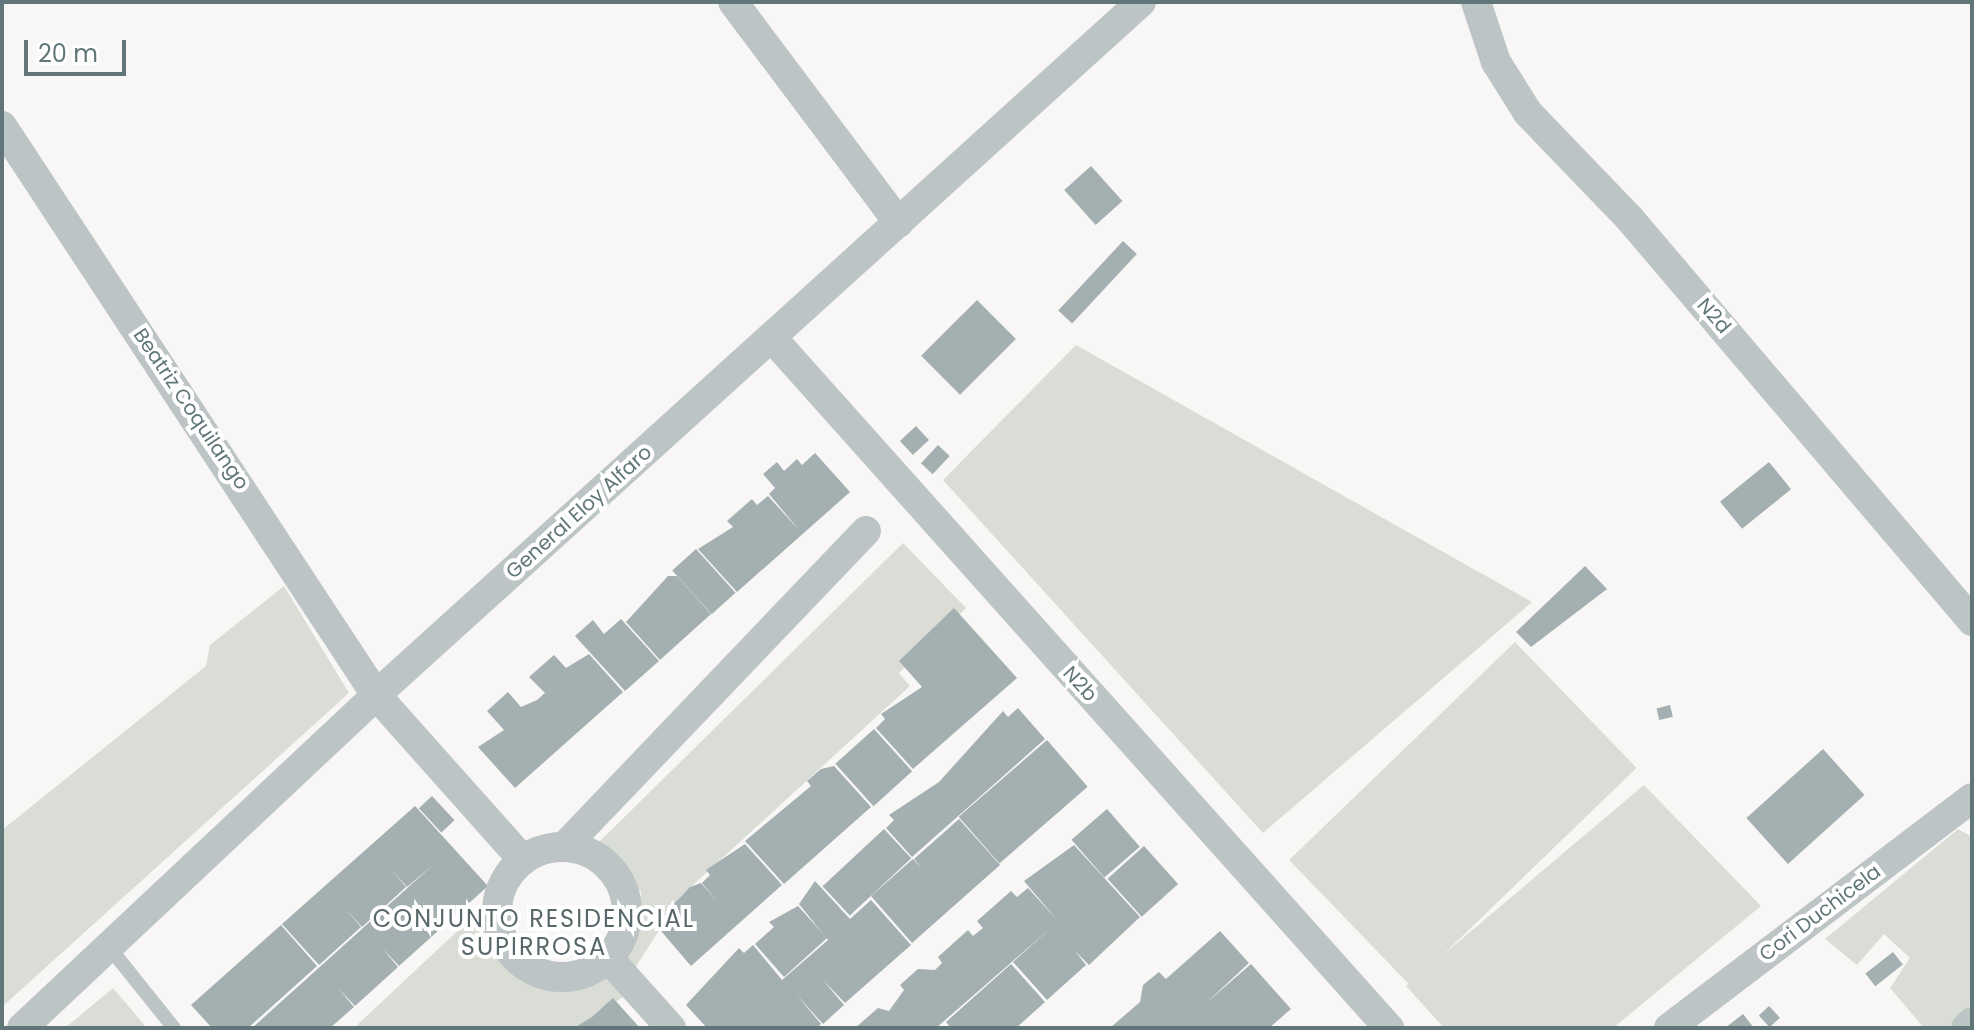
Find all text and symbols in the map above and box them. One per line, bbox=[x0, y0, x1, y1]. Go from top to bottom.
scale bar bbox=[28, 24, 130, 74]
text: 20 m bbox=[38, 37, 98, 70]
street label: N2d bbox=[1692, 293, 1736, 339]
street label: Beatriz Coquilango bbox=[128, 324, 254, 494]
street label: General Eloy Alfaro bbox=[501, 440, 657, 584]
street label: N2b bbox=[1058, 661, 1102, 707]
street label: Cori Duchicela bbox=[1755, 860, 1885, 966]
district label: CONJUNTO RESIDENCIAL SUPIRROSA bbox=[373, 905, 695, 961]

